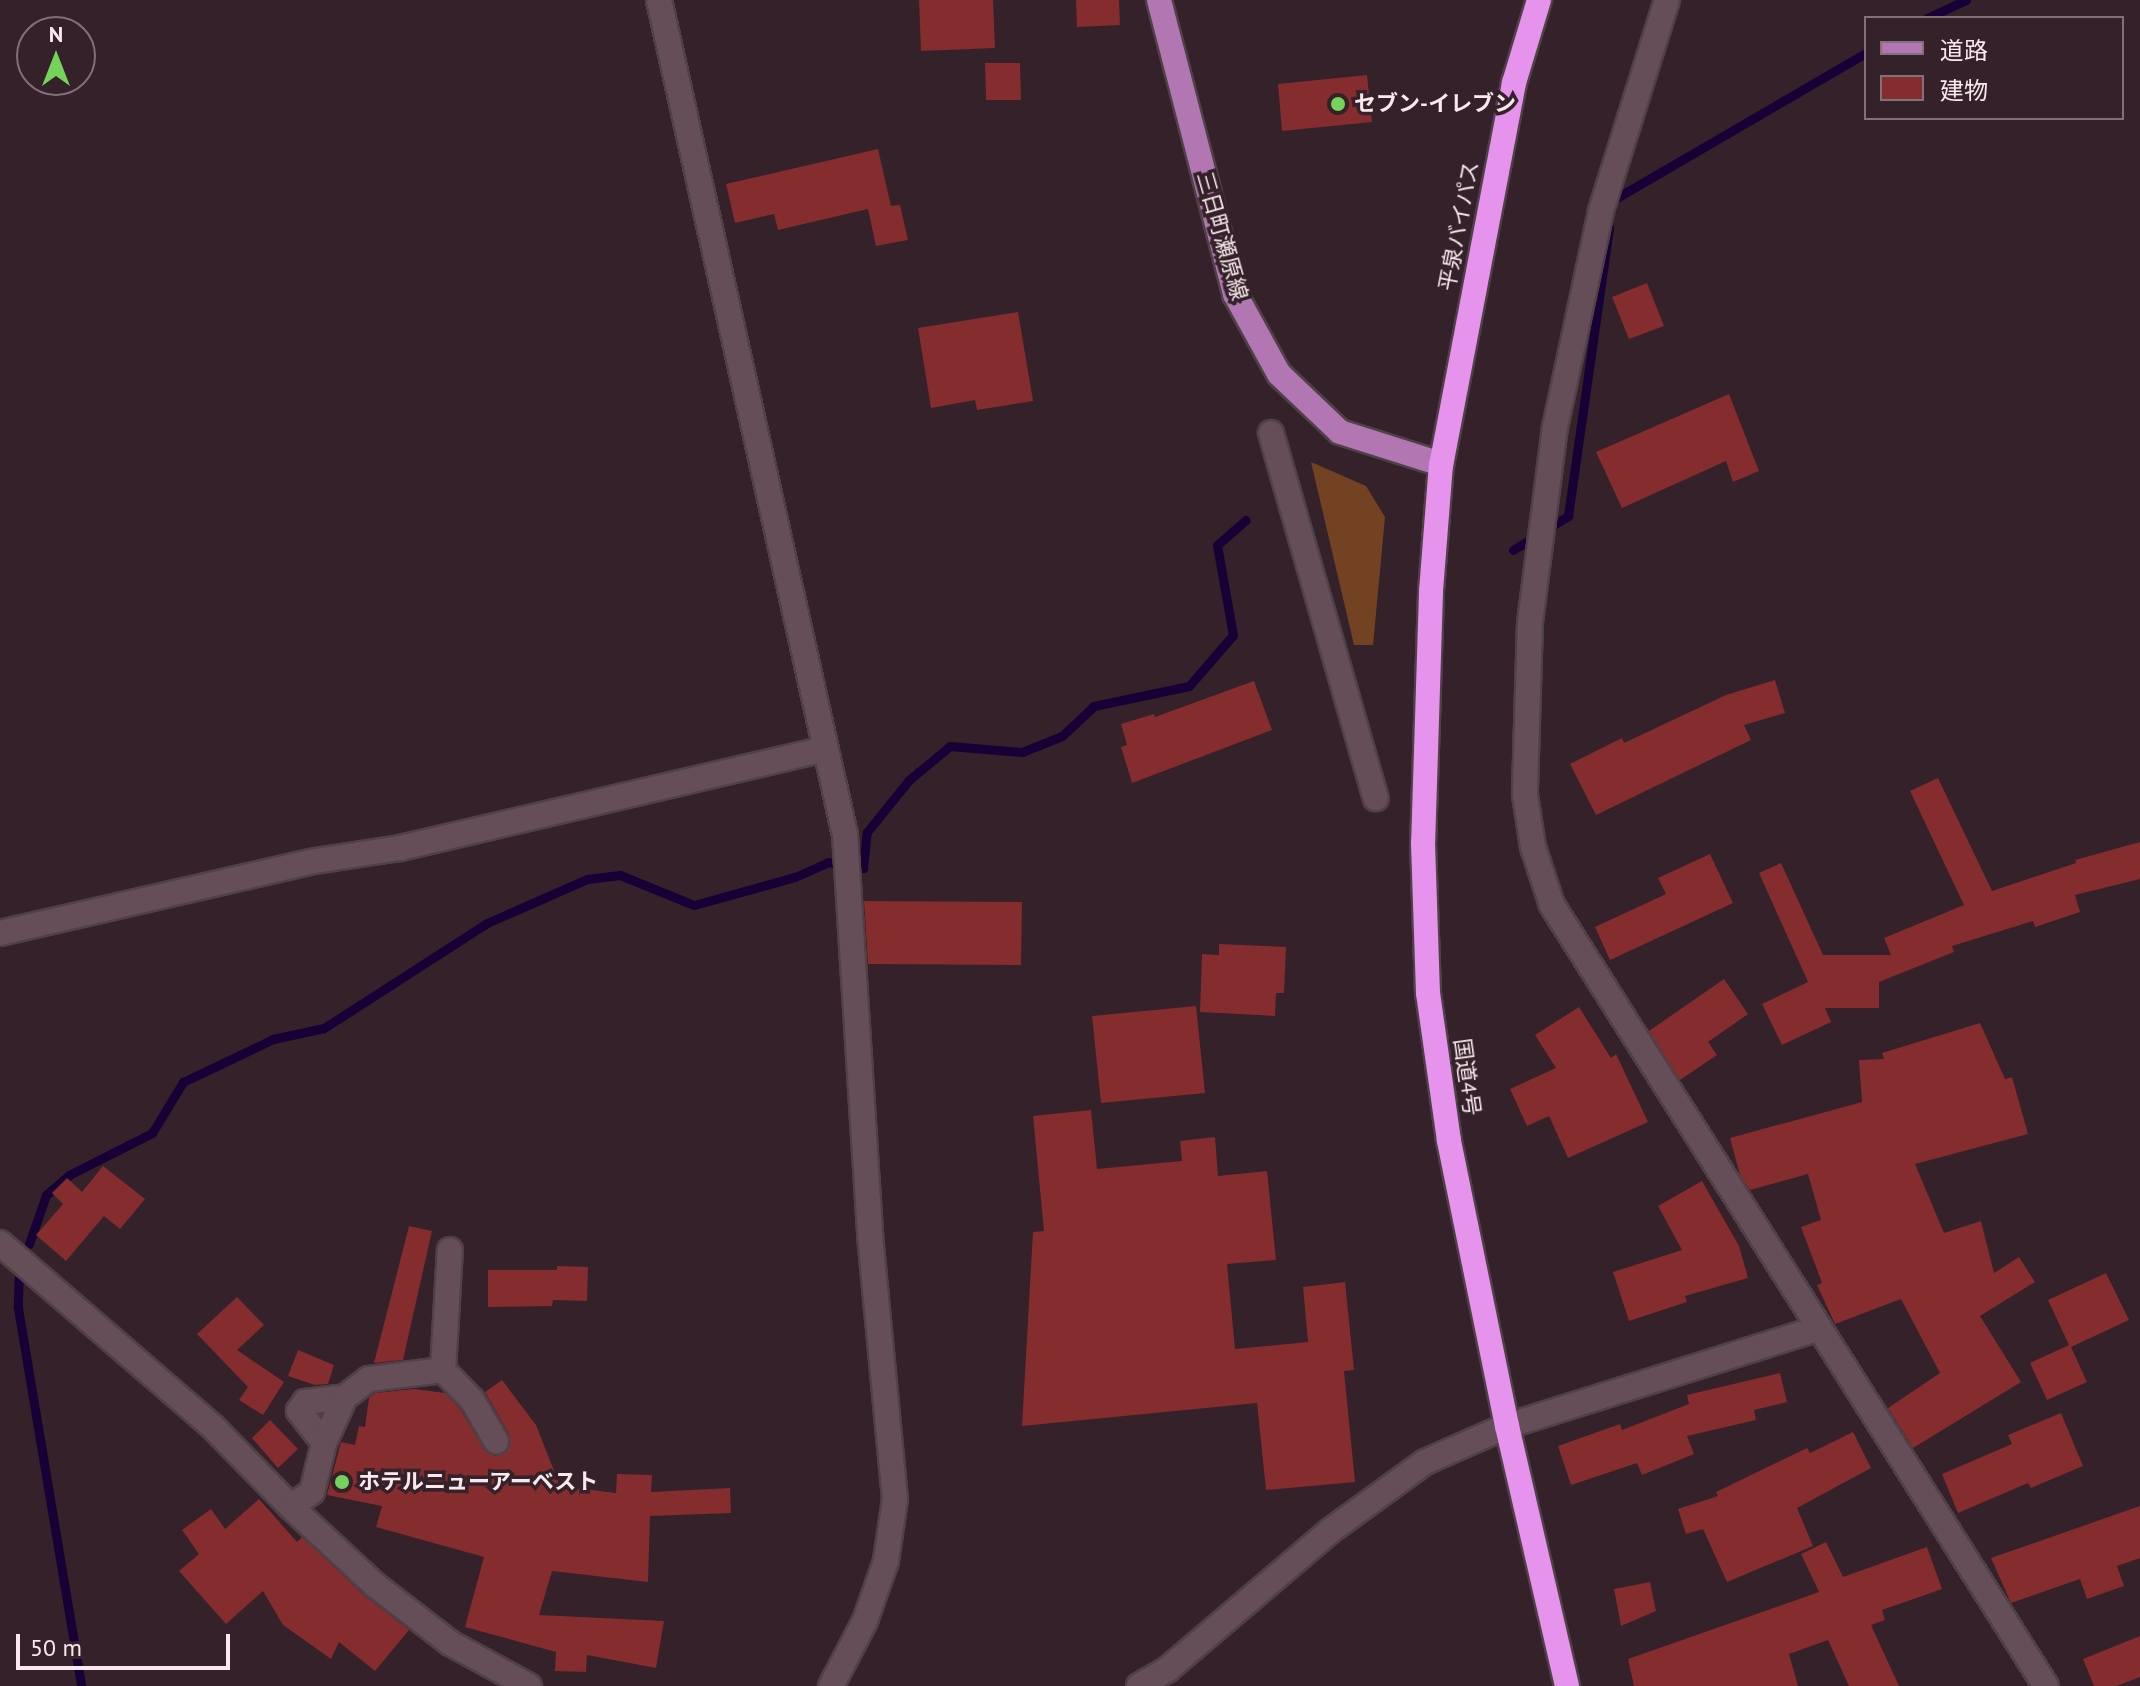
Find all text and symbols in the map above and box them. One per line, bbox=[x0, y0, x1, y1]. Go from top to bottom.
north arrow bbox=[16, 16, 96, 96]
legend bbox=[1864, 16, 2124, 120]
text: N bbox=[49, 20, 63, 48]
text: 道路 bbox=[1940, 35, 1988, 66]
text: 建物 bbox=[1940, 75, 1988, 106]
place label: セブン-イレブン bbox=[1354, 91, 1516, 117]
marker: セブン-イレブン bbox=[1329, 95, 1347, 113]
street label: 平泉バイパス bbox=[1433, 159, 1485, 293]
street label: 三日町瀬原線 bbox=[1191, 169, 1253, 303]
street label: 国道4号 bbox=[1449, 1037, 1485, 1117]
place label: ホテルニューアーベスト bbox=[358, 1469, 599, 1495]
marker: ホテルニューアーベスト bbox=[333, 1473, 351, 1491]
scale bar bbox=[20, 1618, 234, 1668]
text: 50 m bbox=[30, 1632, 82, 1663]

